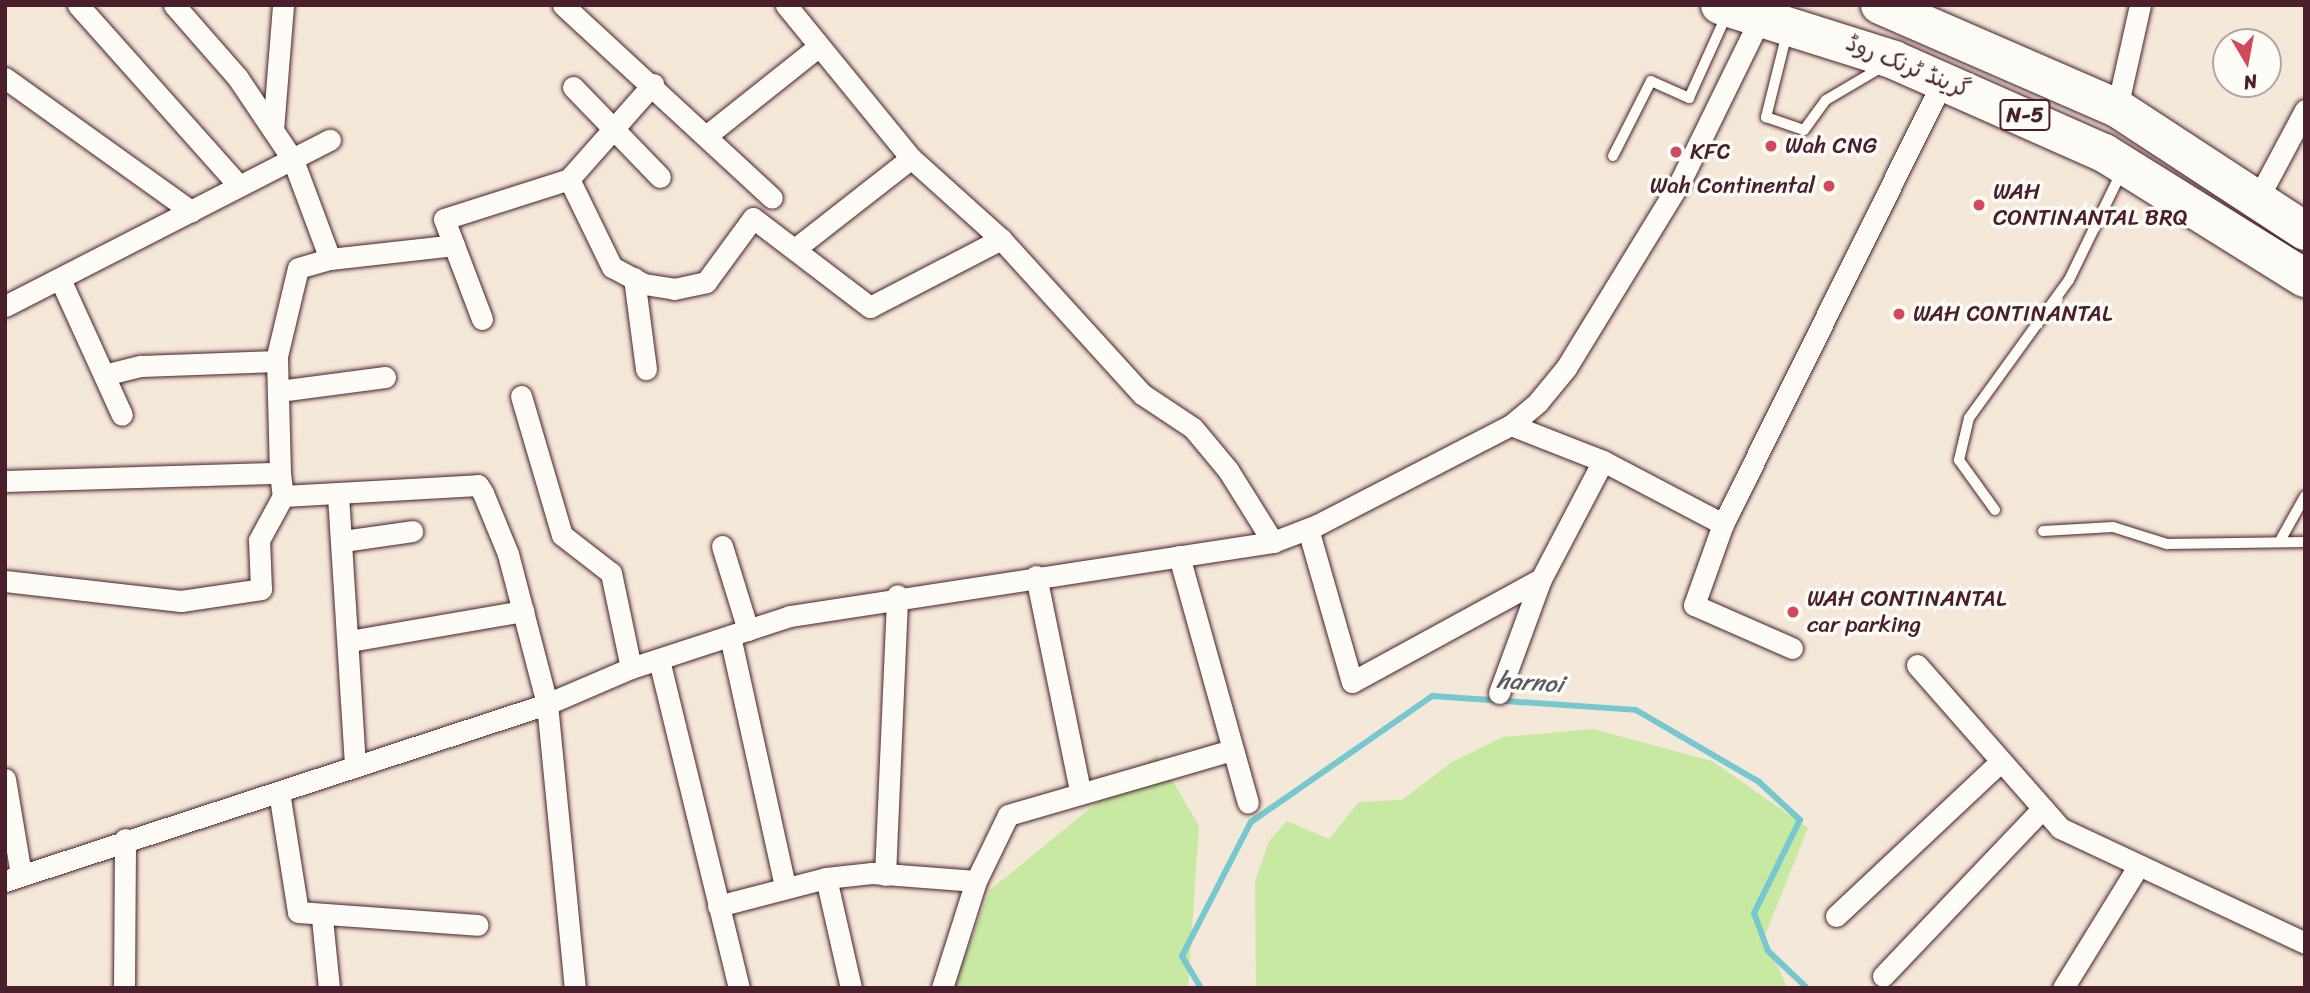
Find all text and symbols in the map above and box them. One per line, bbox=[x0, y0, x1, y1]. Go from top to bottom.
north arrow bbox=[2212, 28, 2282, 98]
street label: گرینڈ ٹرنک روڈ bbox=[1842, 30, 1974, 104]
text: N bbox=[2241, 65, 2260, 100]
road number: N-5 bbox=[1999, 97, 2051, 132]
place label: Wah CNG bbox=[1785, 132, 1877, 160]
place label: KFC bbox=[1690, 138, 1730, 166]
marker: Wah CNG bbox=[1763, 138, 1779, 154]
marker: KFC bbox=[1668, 144, 1684, 160]
place label: Wah Continental bbox=[1649, 172, 1815, 200]
marker: Wah Continental bbox=[1821, 178, 1837, 194]
place label: WAH CONTINANTAL BRQ bbox=[1993, 178, 2188, 232]
marker: WAH CONTINANTAL BRQ bbox=[1971, 197, 1987, 213]
place label: WAH CONTINANTAL bbox=[1913, 300, 2112, 328]
marker: WAH CONTINANTAL bbox=[1891, 306, 1907, 322]
place label: WAH CONTINANTAL car parking bbox=[1807, 585, 2006, 639]
marker: WAH CONTINANTAL car parking bbox=[1785, 604, 1801, 620]
water label: harnoi bbox=[1496, 666, 1564, 700]

